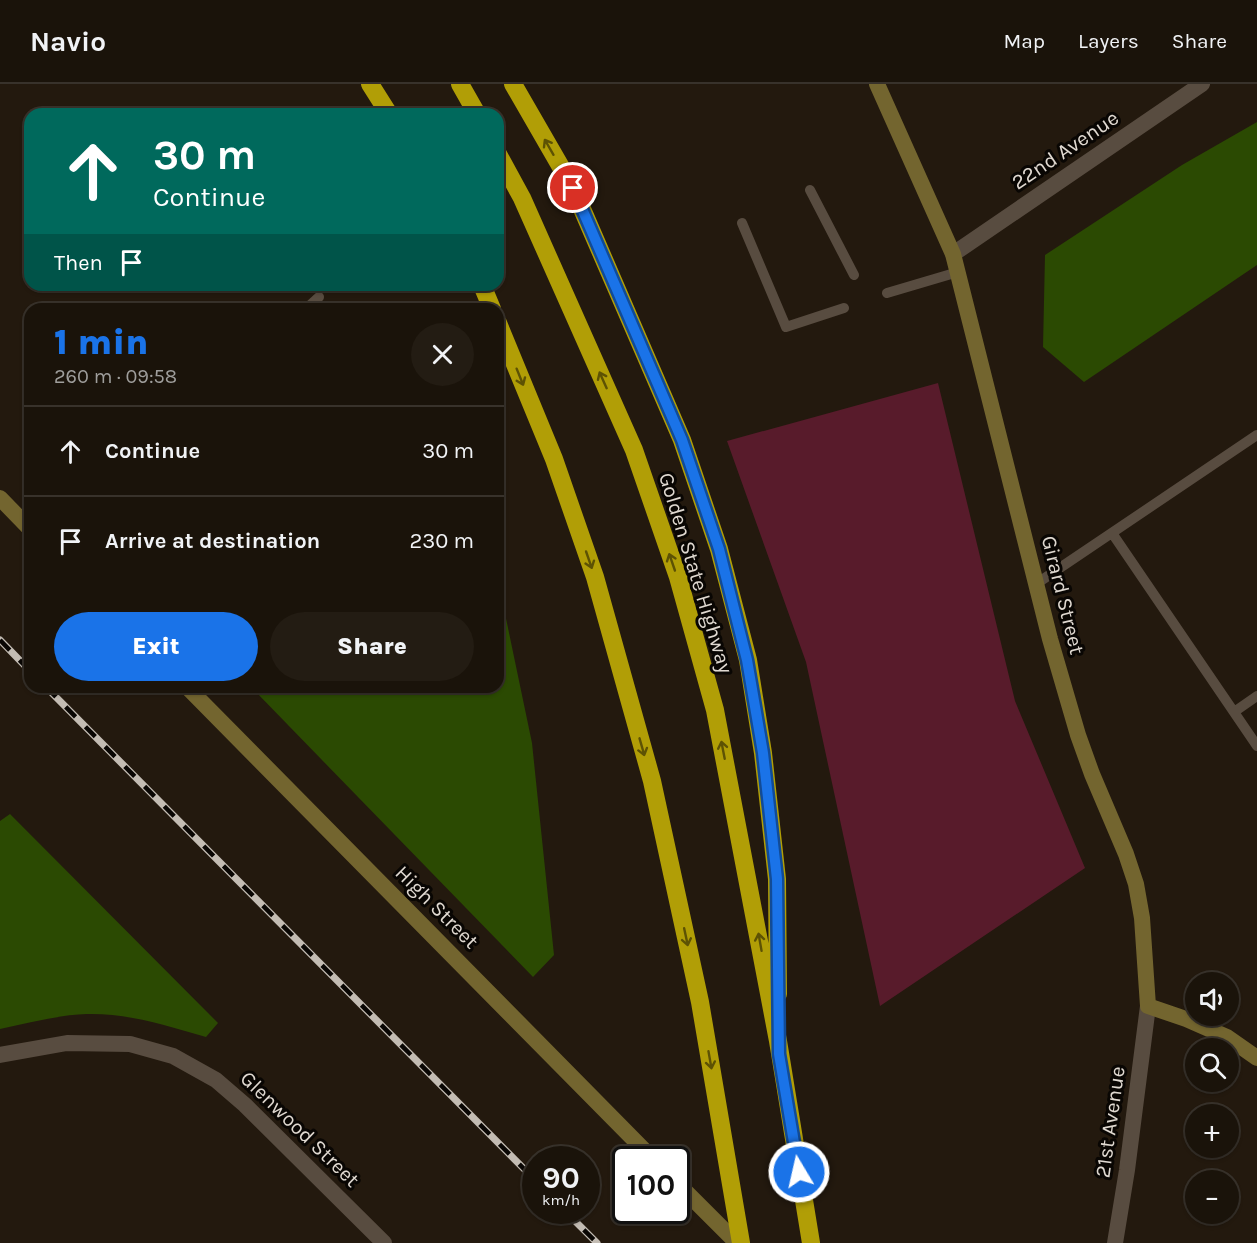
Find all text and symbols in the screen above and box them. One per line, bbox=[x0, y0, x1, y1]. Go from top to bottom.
text: Navio bbox=[30, 25, 106, 58]
text: Map bbox=[1003, 29, 1045, 53]
text: Layers bbox=[1078, 29, 1139, 53]
text: Share bbox=[1172, 29, 1227, 53]
street label: 22nd Avenue bbox=[1007, 106, 1123, 194]
text: 30 m bbox=[153, 130, 256, 180]
icon: ahead bbox=[54, 132, 132, 210]
one-way arrow bbox=[543, 139, 555, 156]
pin bbox=[547, 162, 598, 213]
icon: arrive bbox=[556, 171, 589, 204]
text: Continue bbox=[153, 181, 265, 213]
icon: arrive bbox=[115, 246, 148, 279]
text: Then bbox=[54, 250, 103, 276]
text: 1 min bbox=[54, 321, 148, 363]
button: close bbox=[411, 323, 474, 386]
text: 260 m · 09:58 bbox=[54, 365, 177, 388]
one-way arrow bbox=[515, 368, 526, 386]
one-way arrow bbox=[596, 372, 608, 390]
icon: ahead bbox=[54, 435, 87, 468]
text: Continue bbox=[105, 438, 200, 464]
text: 30 m bbox=[422, 438, 474, 464]
street label: Golden State Highway bbox=[654, 470, 738, 677]
icon: arrive bbox=[54, 525, 87, 558]
text: Arrive at destination bbox=[105, 528, 320, 554]
text: 230 m bbox=[409, 528, 474, 554]
street label: Girard Street bbox=[1037, 533, 1089, 657]
one-way arrow bbox=[585, 550, 596, 569]
one-way arrow bbox=[666, 553, 677, 572]
button: Exit bbox=[54, 612, 258, 681]
button: Share bbox=[270, 612, 474, 681]
one-way arrow bbox=[637, 737, 649, 756]
one-way arrow bbox=[717, 741, 728, 761]
street label: High Street bbox=[391, 861, 484, 954]
one-way arrow bbox=[680, 928, 692, 947]
one-way arrow bbox=[754, 932, 765, 952]
map controls bbox=[1185, 972, 1239, 1224]
button: sound bbox=[1185, 972, 1239, 1026]
button: search bbox=[1185, 1038, 1239, 1092]
one-way arrow bbox=[704, 1049, 715, 1069]
street label: 21st Avenue bbox=[1090, 1065, 1130, 1179]
street label: Glenwood Street bbox=[236, 1066, 365, 1192]
button: + bbox=[1185, 1104, 1239, 1158]
position arrow bbox=[767, 1140, 831, 1204]
speed limit sign: 100 bbox=[612, 1146, 690, 1224]
text: 90 bbox=[542, 1160, 580, 1196]
button: − bbox=[1185, 1170, 1239, 1224]
text: km/h bbox=[542, 1191, 580, 1209]

